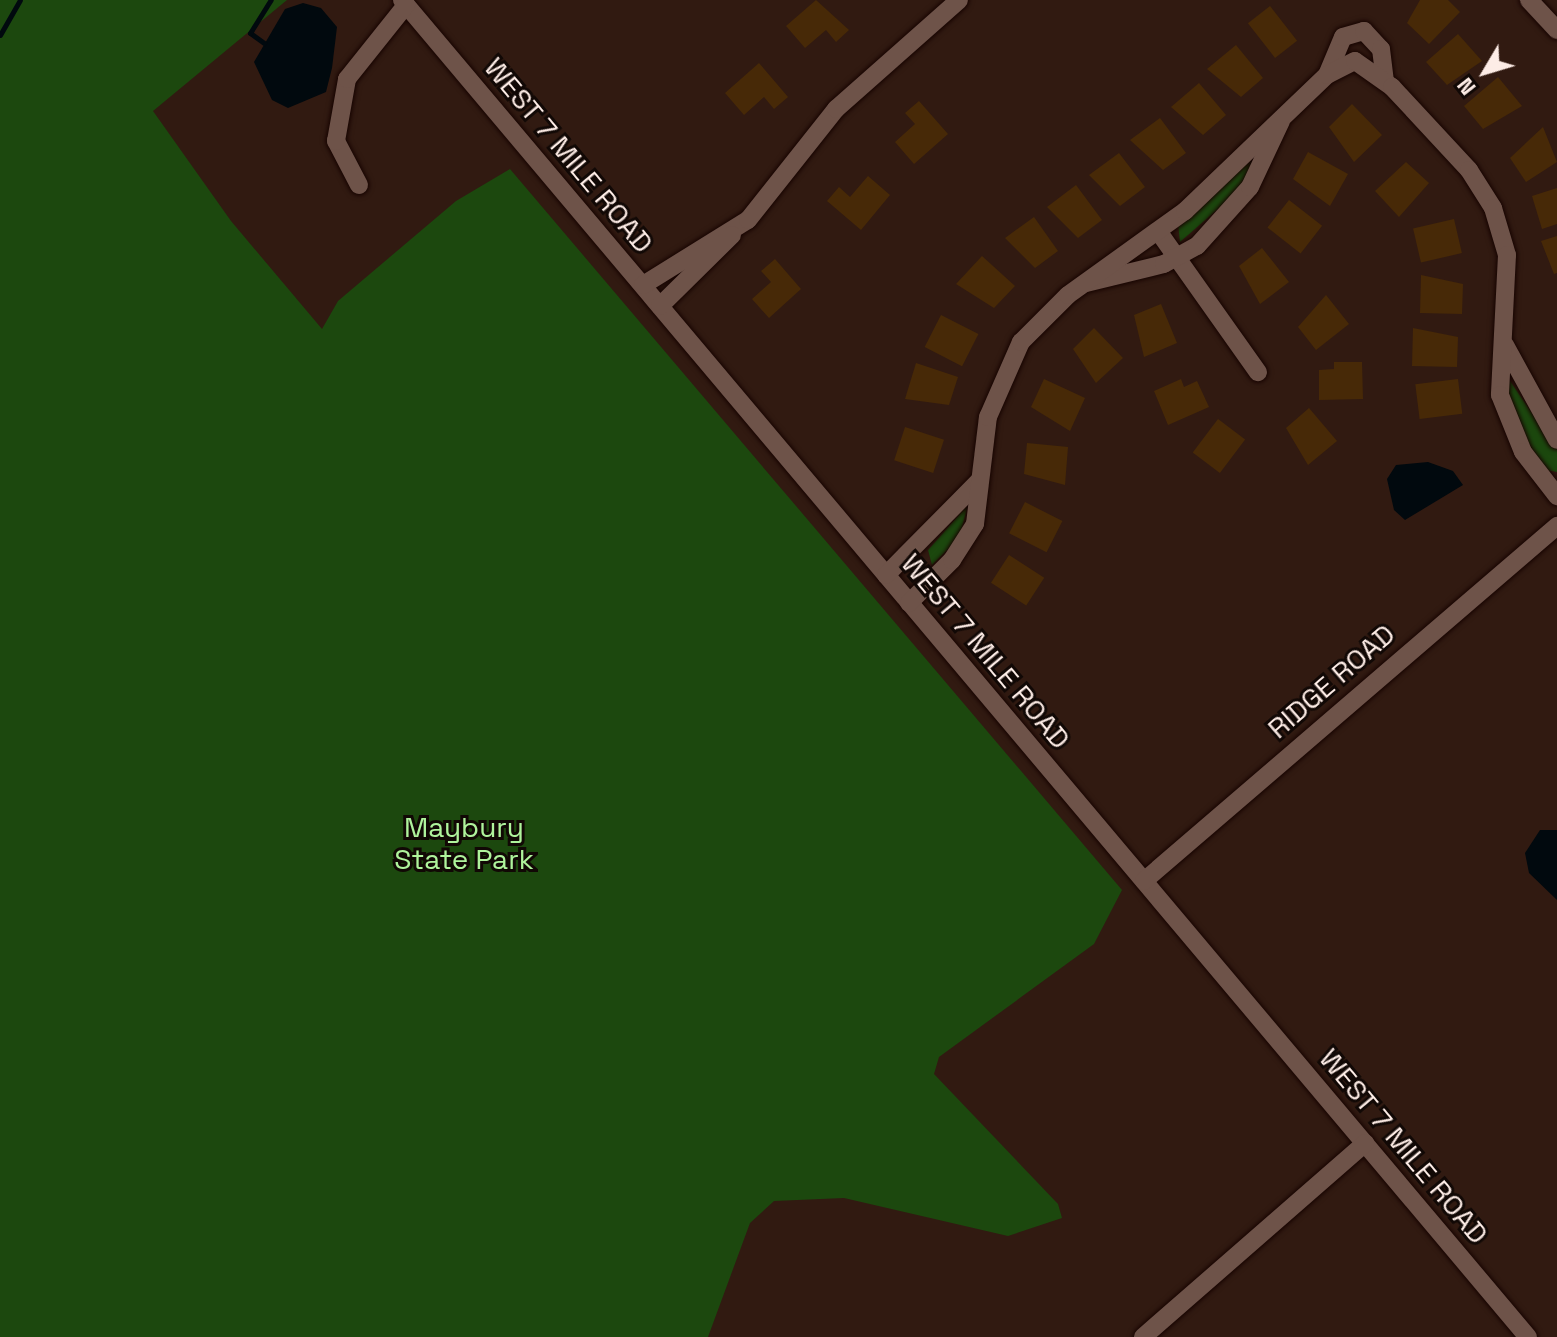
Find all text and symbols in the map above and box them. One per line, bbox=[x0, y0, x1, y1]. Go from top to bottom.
north arrow bbox=[1445, 32, 1525, 112]
street label: WEST 7 MILE ROAD bbox=[477, 50, 661, 260]
text: N bbox=[1451, 72, 1482, 101]
street label: WEST 7 MILE ROAD bbox=[894, 546, 1078, 756]
street label: RIDGE ROAD bbox=[1261, 617, 1401, 745]
park label: Maybury State Park bbox=[394, 810, 534, 876]
street label: WEST 7 MILE ROAD bbox=[1312, 1041, 1496, 1251]

